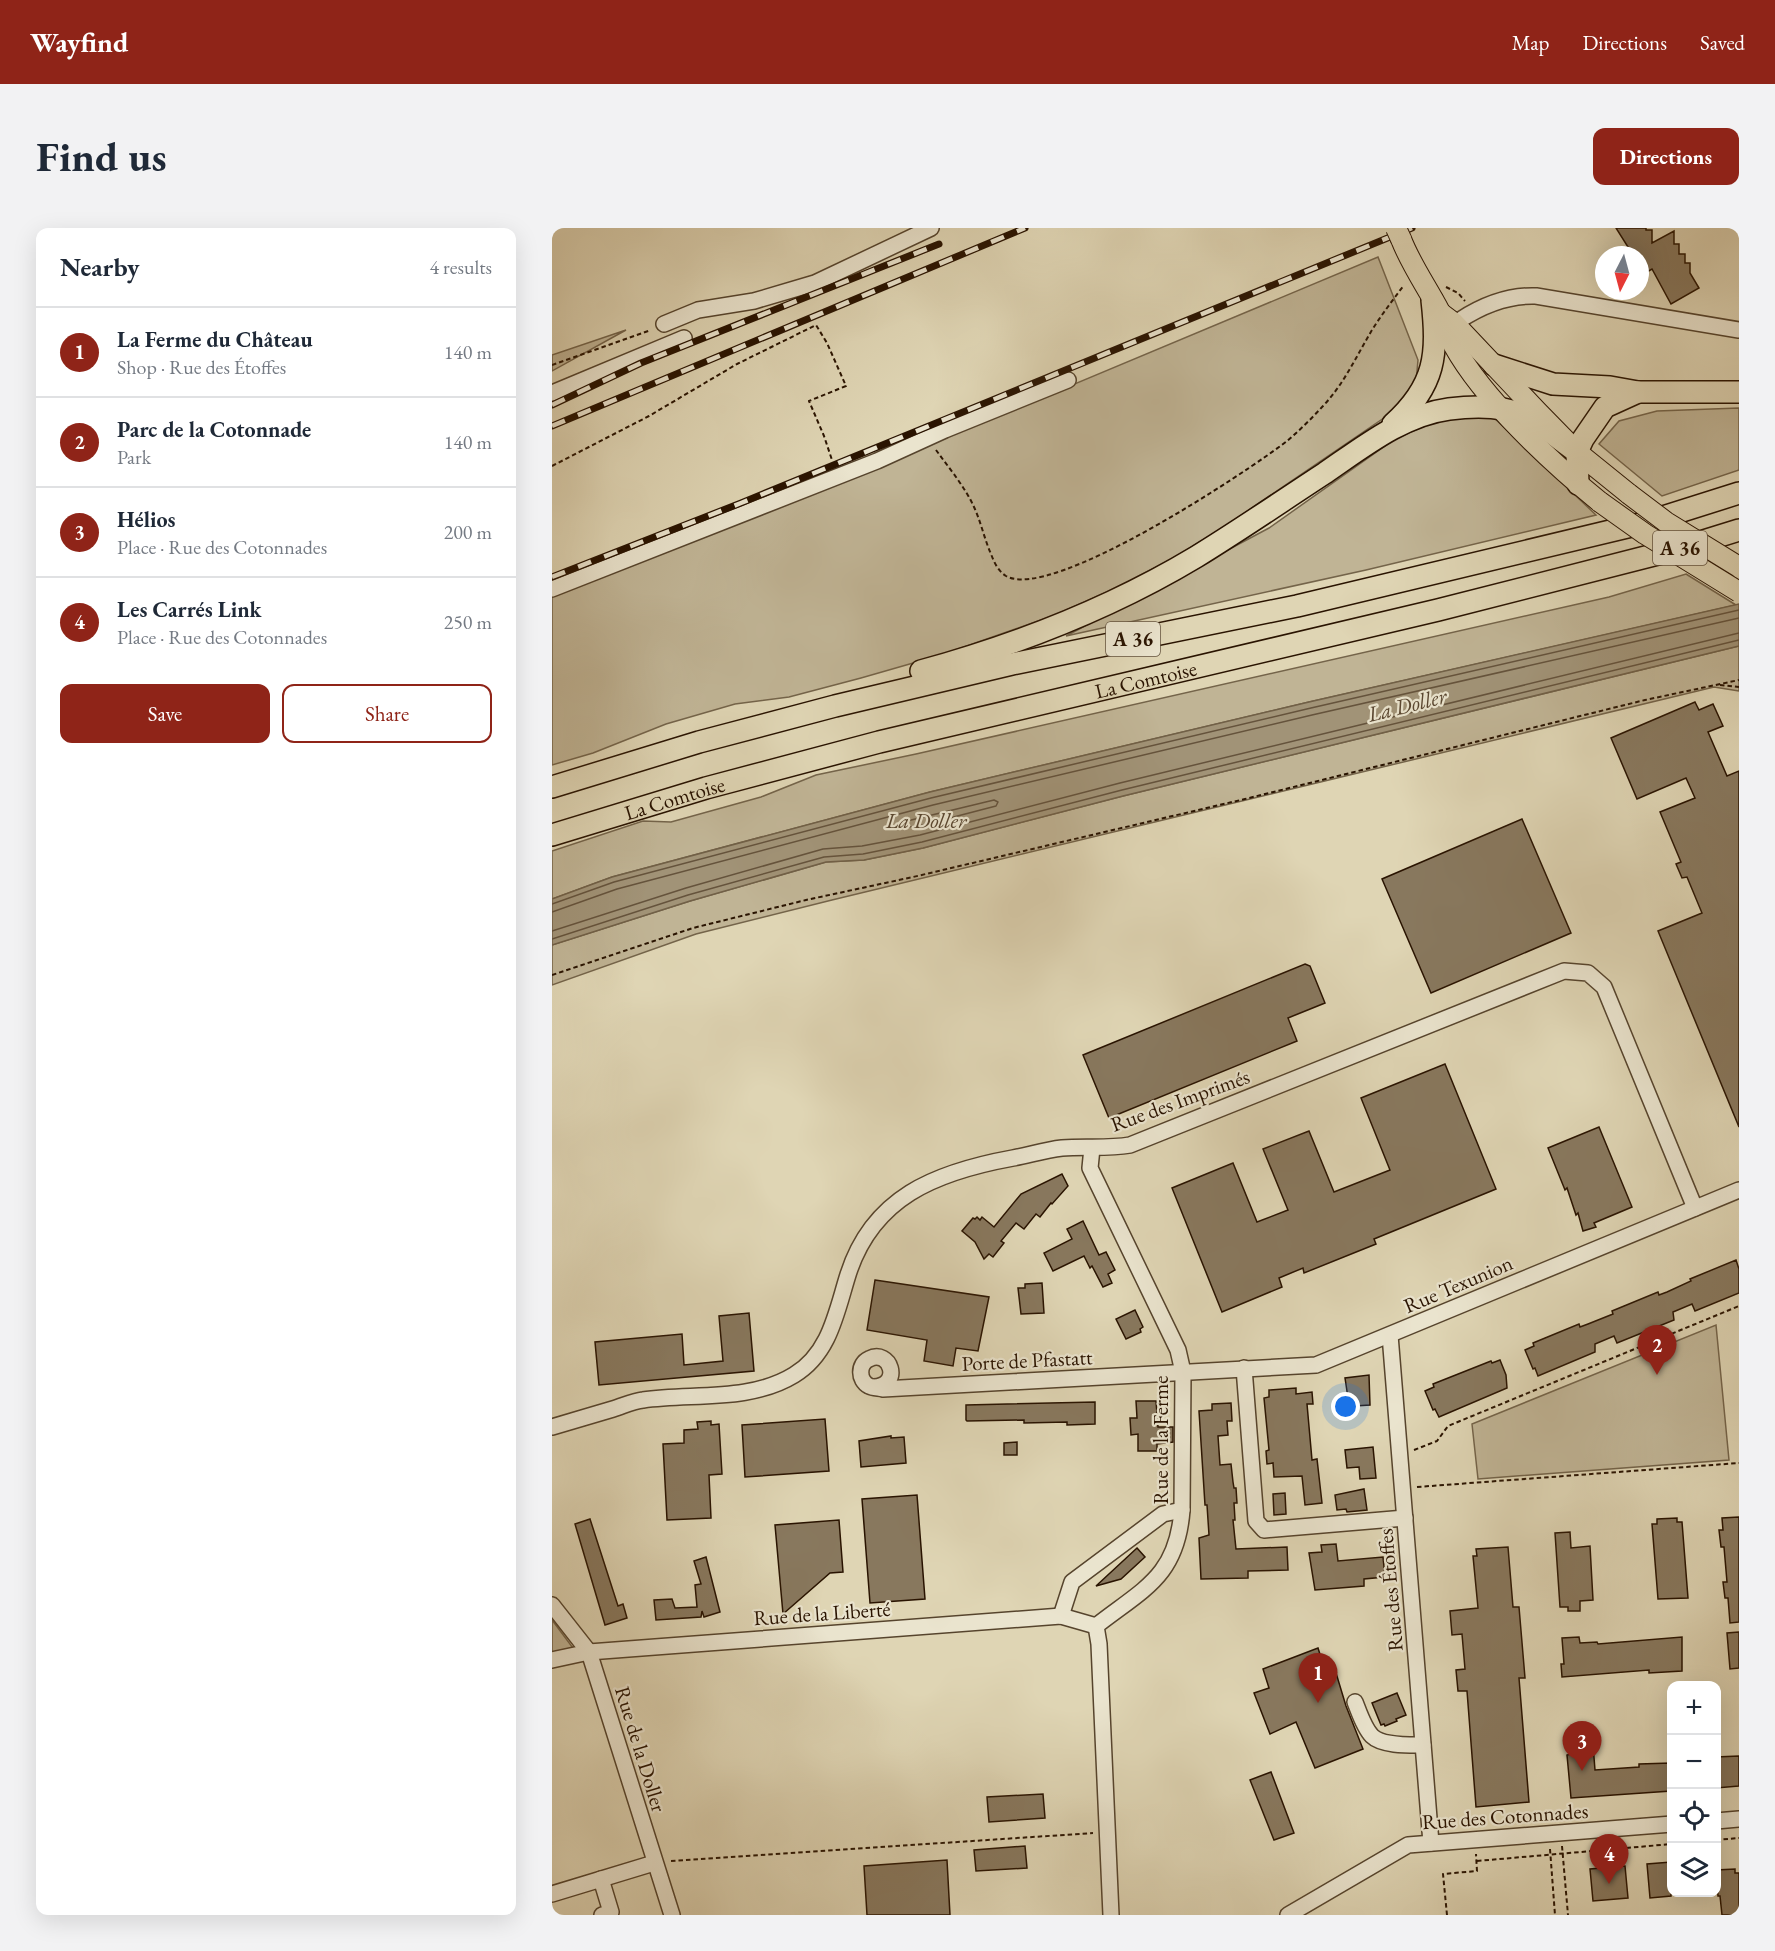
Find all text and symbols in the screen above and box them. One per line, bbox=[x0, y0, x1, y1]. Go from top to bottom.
text: Wayfind bbox=[30, 24, 128, 60]
text: Map bbox=[1512, 29, 1549, 56]
text: Directions bbox=[1582, 29, 1667, 56]
text: Saved bbox=[1700, 29, 1745, 56]
button: Directions bbox=[1593, 128, 1739, 185]
text: Find us bbox=[36, 129, 167, 184]
north arrow bbox=[1595, 246, 1649, 300]
text: Nearby bbox=[60, 250, 140, 284]
text: 4 results bbox=[429, 254, 492, 280]
text: La Ferme du Château bbox=[117, 325, 313, 354]
text: 1 bbox=[74, 339, 85, 365]
text: 140 m bbox=[444, 339, 492, 365]
text: Shop · Rue des Étoffes bbox=[117, 354, 286, 380]
text: Parc de la Cotonnade bbox=[117, 415, 311, 444]
text: 2 bbox=[74, 429, 85, 455]
text: 140 m bbox=[444, 429, 492, 455]
text: Park bbox=[117, 444, 151, 470]
text: Hélios bbox=[117, 505, 176, 534]
text: 3 bbox=[74, 519, 85, 545]
text: 200 m bbox=[444, 519, 492, 545]
road number: A 36 bbox=[1653, 531, 1707, 565]
text: Place · Rue des Cotonnades bbox=[117, 534, 327, 560]
text: Les Carrés Link bbox=[117, 595, 262, 624]
text: 4 bbox=[74, 609, 85, 635]
text: 250 m bbox=[444, 609, 492, 635]
road number: A 36 bbox=[1106, 622, 1160, 656]
text: Place · Rue des Cotonnades bbox=[117, 624, 327, 650]
street label: La Comtoise bbox=[1092, 654, 1199, 704]
water label: La Doller bbox=[1363, 681, 1451, 729]
button: Save bbox=[60, 684, 270, 743]
button: Share bbox=[282, 684, 492, 743]
street label: La Comtoise bbox=[621, 770, 728, 826]
water label: La Doller bbox=[885, 806, 968, 835]
street label: Rue des Imprimés bbox=[1107, 1062, 1253, 1138]
street label: Rue Texunion bbox=[1399, 1249, 1517, 1319]
pin: 2 bbox=[1638, 1326, 1676, 1375]
street label: Porte de Pfastatt bbox=[961, 1343, 1094, 1377]
street label: Rue de la Ferme bbox=[1147, 1376, 1174, 1504]
your location bbox=[1331, 1392, 1360, 1421]
street label: Rue des Étoffes bbox=[1371, 1527, 1409, 1653]
street label: Rue de la Liberté bbox=[753, 1595, 891, 1631]
pin: 1 bbox=[1298, 1654, 1338, 1703]
map controls bbox=[1667, 1681, 1721, 1897]
button: + bbox=[1667, 1681, 1721, 1735]
street label: Rue de la Doller bbox=[609, 1683, 673, 1815]
pin: 3 bbox=[1562, 1722, 1602, 1771]
button: − bbox=[1667, 1735, 1721, 1789]
button: locate bbox=[1667, 1789, 1721, 1843]
street label: Rue des Cotonnades bbox=[1421, 1797, 1589, 1835]
pin: 4 bbox=[1590, 1834, 1628, 1884]
button: layers bbox=[1667, 1843, 1721, 1897]

